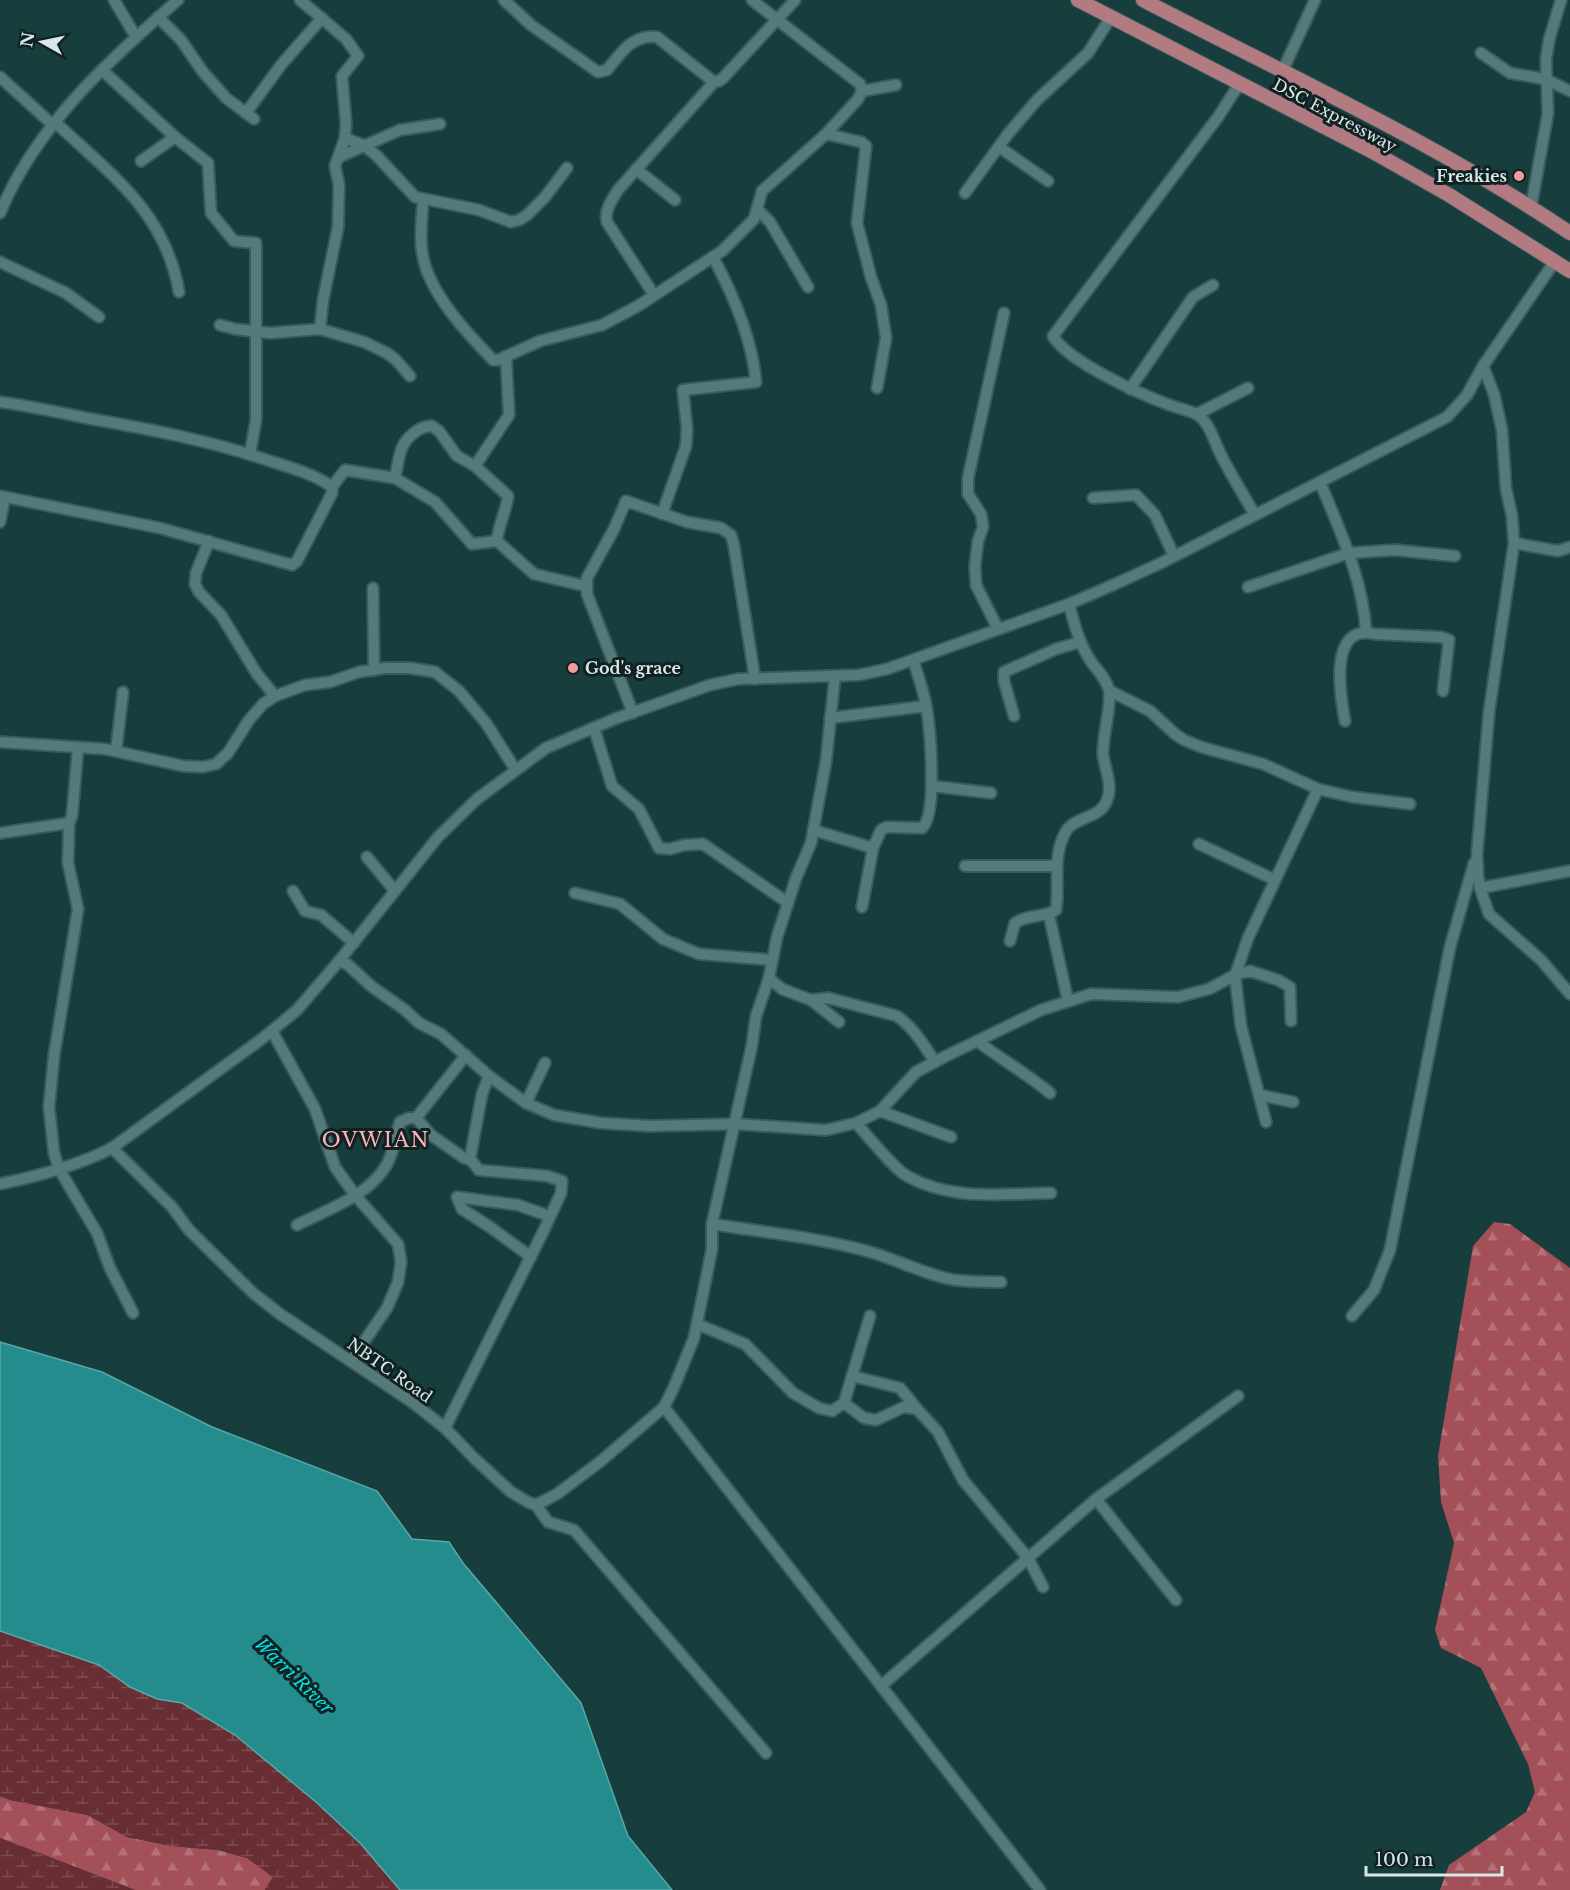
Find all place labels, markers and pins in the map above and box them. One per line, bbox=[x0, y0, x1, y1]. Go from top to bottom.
place label: Freakies bbox=[1436, 166, 1507, 186]
marker: Freakies bbox=[1512, 169, 1526, 183]
place label: God's grace bbox=[585, 658, 681, 678]
marker: God's grace bbox=[566, 661, 580, 675]

